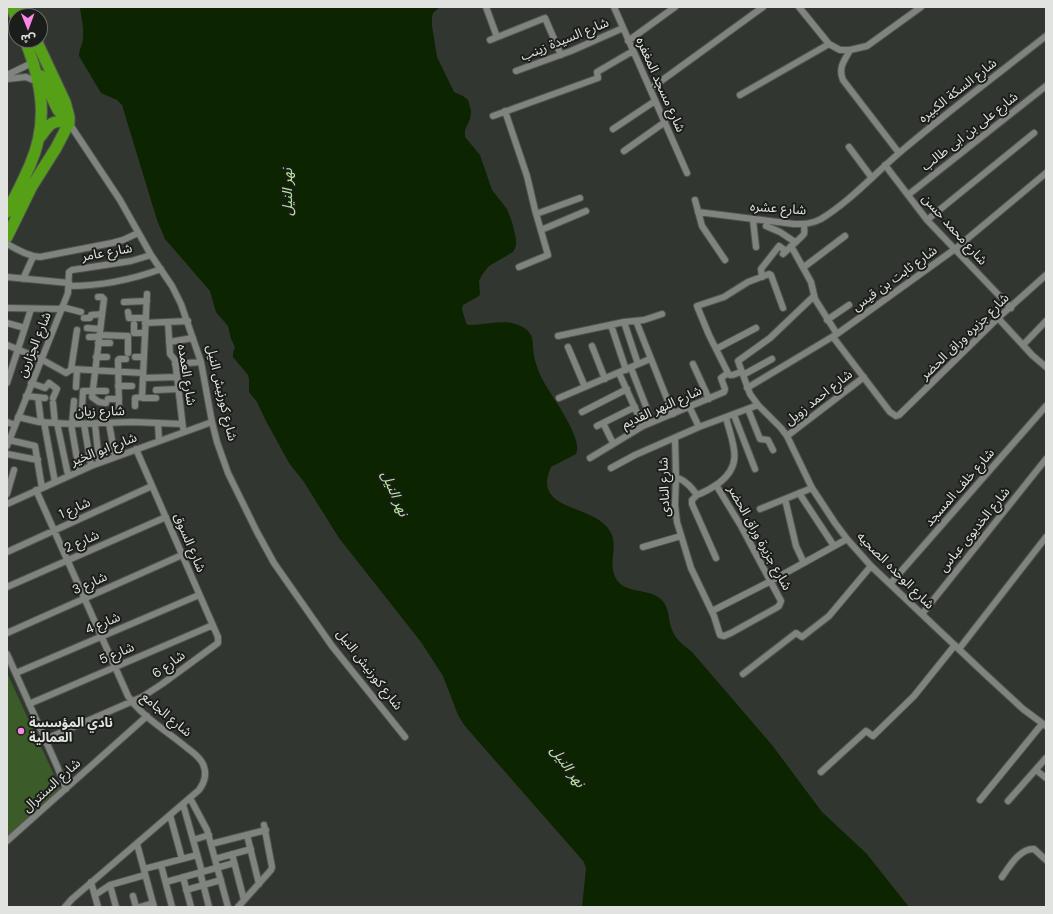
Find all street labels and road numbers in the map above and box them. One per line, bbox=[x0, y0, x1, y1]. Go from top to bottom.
street label: شارع السيدة زينب bbox=[519, 15, 611, 65]
street label: شارع مسجد المغفره bbox=[632, 35, 688, 135]
street label: شارع السكة الكبيره bbox=[916, 56, 1000, 126]
street label: شارع على بن ابى طالب bbox=[919, 89, 1021, 175]
street label: شارع محمد حسن bbox=[918, 191, 990, 269]
street label: شارع عشره bbox=[749, 199, 807, 219]
street label: شارع عامر bbox=[80, 241, 134, 265]
street label: شارع ثابت بن قيس bbox=[849, 243, 941, 315]
street label: شارع جزيره وراق الحضر bbox=[917, 291, 1013, 383]
street label: شارع الجزارين bbox=[15, 310, 55, 380]
street label: شارع العمده bbox=[173, 343, 199, 407]
street label: شارع كورنيش النيل bbox=[202, 343, 240, 443]
street label: شارع احمد زويل bbox=[782, 367, 856, 429]
street label: شارع النهر القديم bbox=[620, 383, 704, 433]
street label: شارع زيان bbox=[75, 404, 125, 420]
street label: شارع ابو الخير bbox=[69, 430, 139, 470]
street label: شارع خلف المسجد bbox=[922, 446, 998, 530]
street label: شارع النادى bbox=[656, 457, 674, 517]
street label: شارع جزيرة وراق الحضر bbox=[724, 483, 794, 593]
street label: شارع الخديوى عباس bbox=[936, 485, 1014, 575]
street label: شارع 1 bbox=[57, 495, 93, 523]
street label: شارع السوق bbox=[170, 511, 208, 575]
street label: شارع 2 bbox=[62, 527, 102, 557]
street label: شارع الوحده الصحيه bbox=[853, 529, 937, 613]
street label: شارع 3 bbox=[70, 569, 110, 599]
street label: شارع 4 bbox=[83, 610, 123, 638]
street label: شارع كورنيش النيل bbox=[333, 626, 405, 714]
street label: شارع 5 bbox=[97, 640, 137, 668]
street label: شارع 6 bbox=[149, 648, 189, 682]
street label: شارع الجامع bbox=[138, 689, 194, 741]
street label: شارع السنترال bbox=[20, 756, 84, 816]

